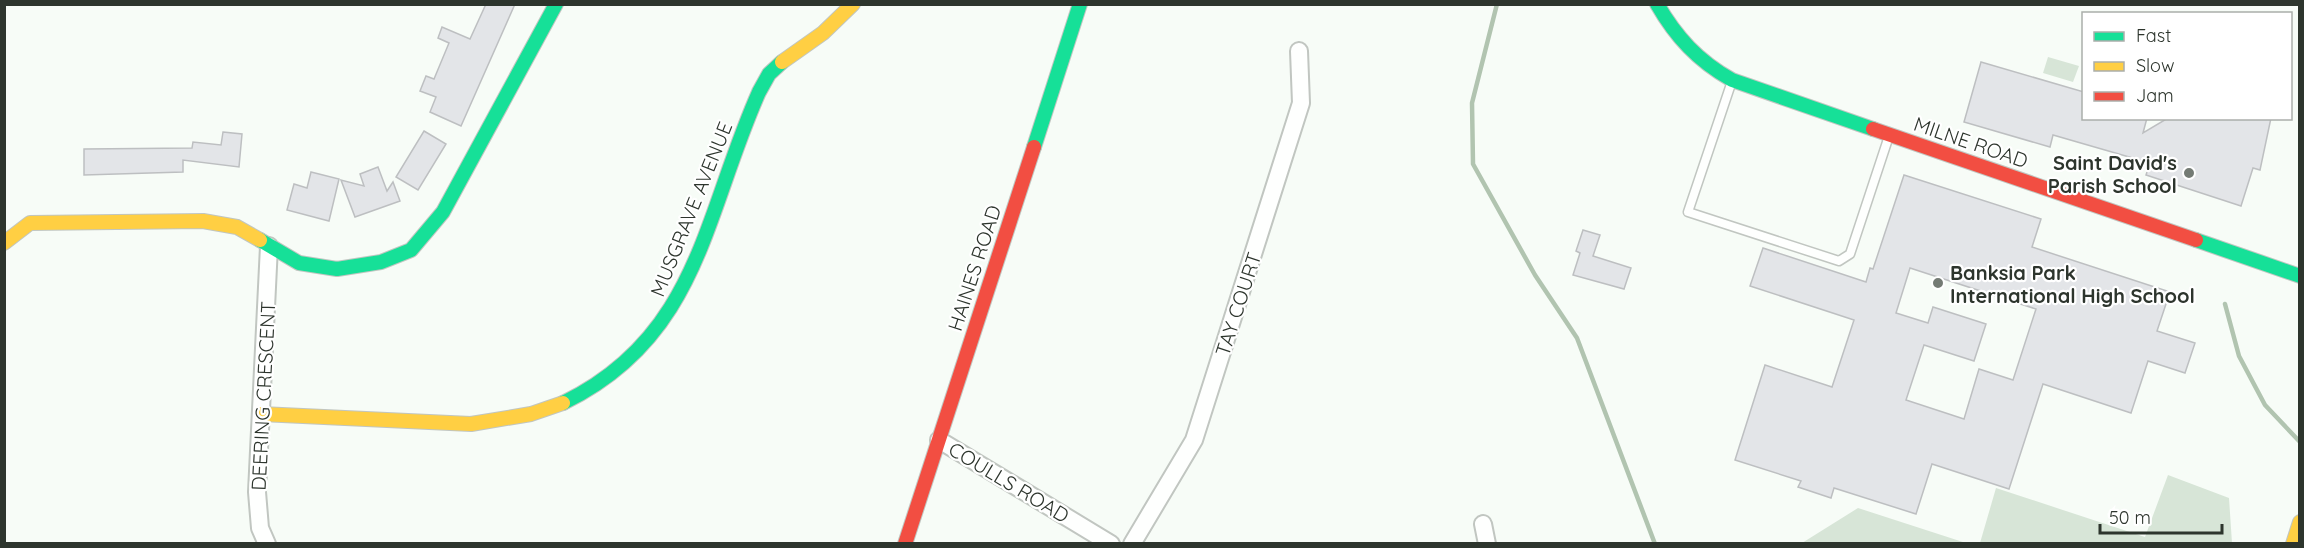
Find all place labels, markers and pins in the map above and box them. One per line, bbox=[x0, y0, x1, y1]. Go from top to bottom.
place label: Saint David's Parish School bbox=[2048, 150, 2177, 198]
marker: Saint David's Parish School bbox=[2182, 166, 2196, 180]
place label: Banksia Park International High School bbox=[1950, 260, 2195, 308]
marker: Banksia Park International High School bbox=[1931, 276, 1945, 290]

